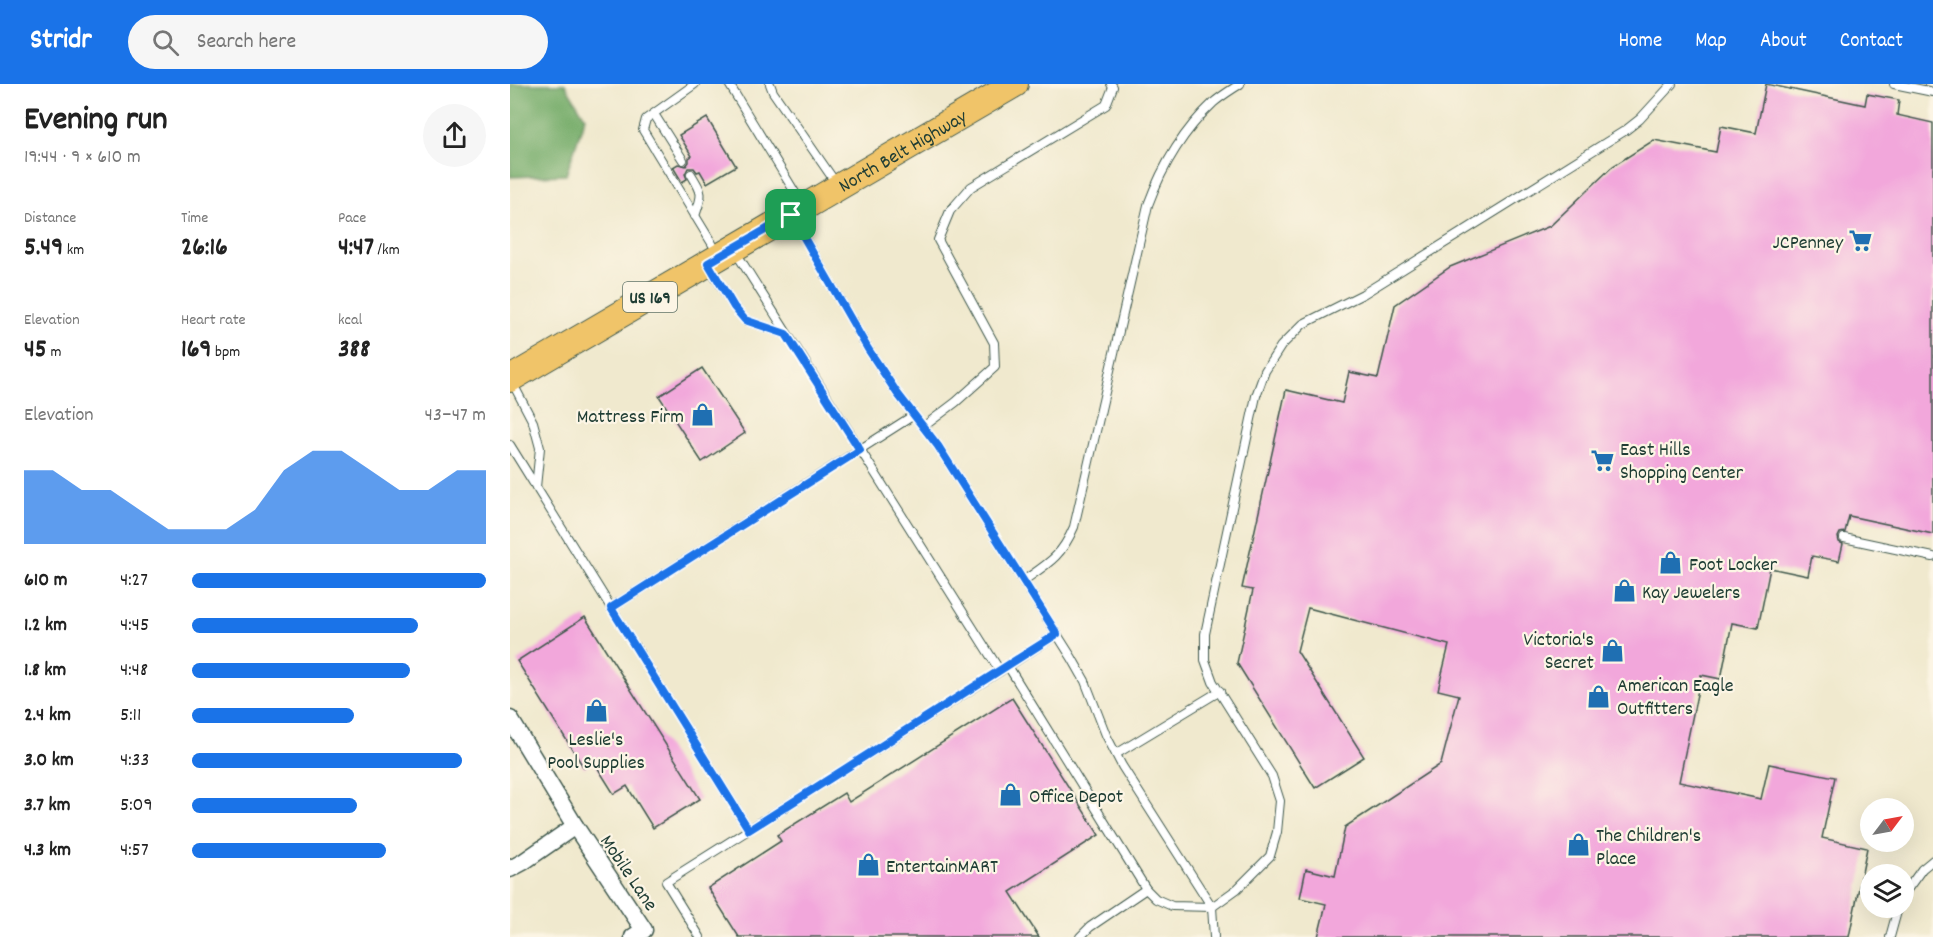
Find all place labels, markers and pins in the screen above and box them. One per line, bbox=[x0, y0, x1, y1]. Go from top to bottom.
pin bbox=[765, 189, 816, 240]
supermarket icon: JCPenney bbox=[1848, 228, 1874, 254]
place label: JCPenney bbox=[1773, 230, 1844, 258]
shop icon: Mattress Firm bbox=[689, 402, 715, 428]
place label: Mattress Firm bbox=[577, 404, 684, 432]
place label: East Hills Shopping Center bbox=[1620, 437, 1744, 488]
supermarket icon: East Hills Shopping Center bbox=[1589, 447, 1615, 473]
shop icon: Foot Locker bbox=[1658, 550, 1684, 576]
place label: Foot Locker bbox=[1689, 552, 1778, 580]
shop icon: Kay Jewelers bbox=[1611, 578, 1637, 604]
place label: Kay Jewelers bbox=[1642, 580, 1740, 608]
place label: Victoria's Secret bbox=[1524, 627, 1594, 678]
shop icon: Victoria's Secret bbox=[1599, 637, 1625, 663]
place label: American Eagle Outfitters bbox=[1617, 673, 1734, 724]
shop icon: American Eagle Outfitters bbox=[1586, 683, 1612, 709]
shop icon: Leslie's Pool Supplies bbox=[583, 698, 609, 724]
place label: Leslie's Pool Supplies bbox=[547, 727, 645, 778]
shop icon: Office Depot bbox=[998, 782, 1024, 808]
place label: Office Depot bbox=[1029, 784, 1123, 812]
place label: The Children's Place bbox=[1596, 823, 1701, 874]
shop icon: The Children's Place bbox=[1565, 832, 1591, 858]
shop icon: EntertainMART bbox=[855, 852, 881, 878]
place label: EntertainMART bbox=[886, 854, 998, 882]

